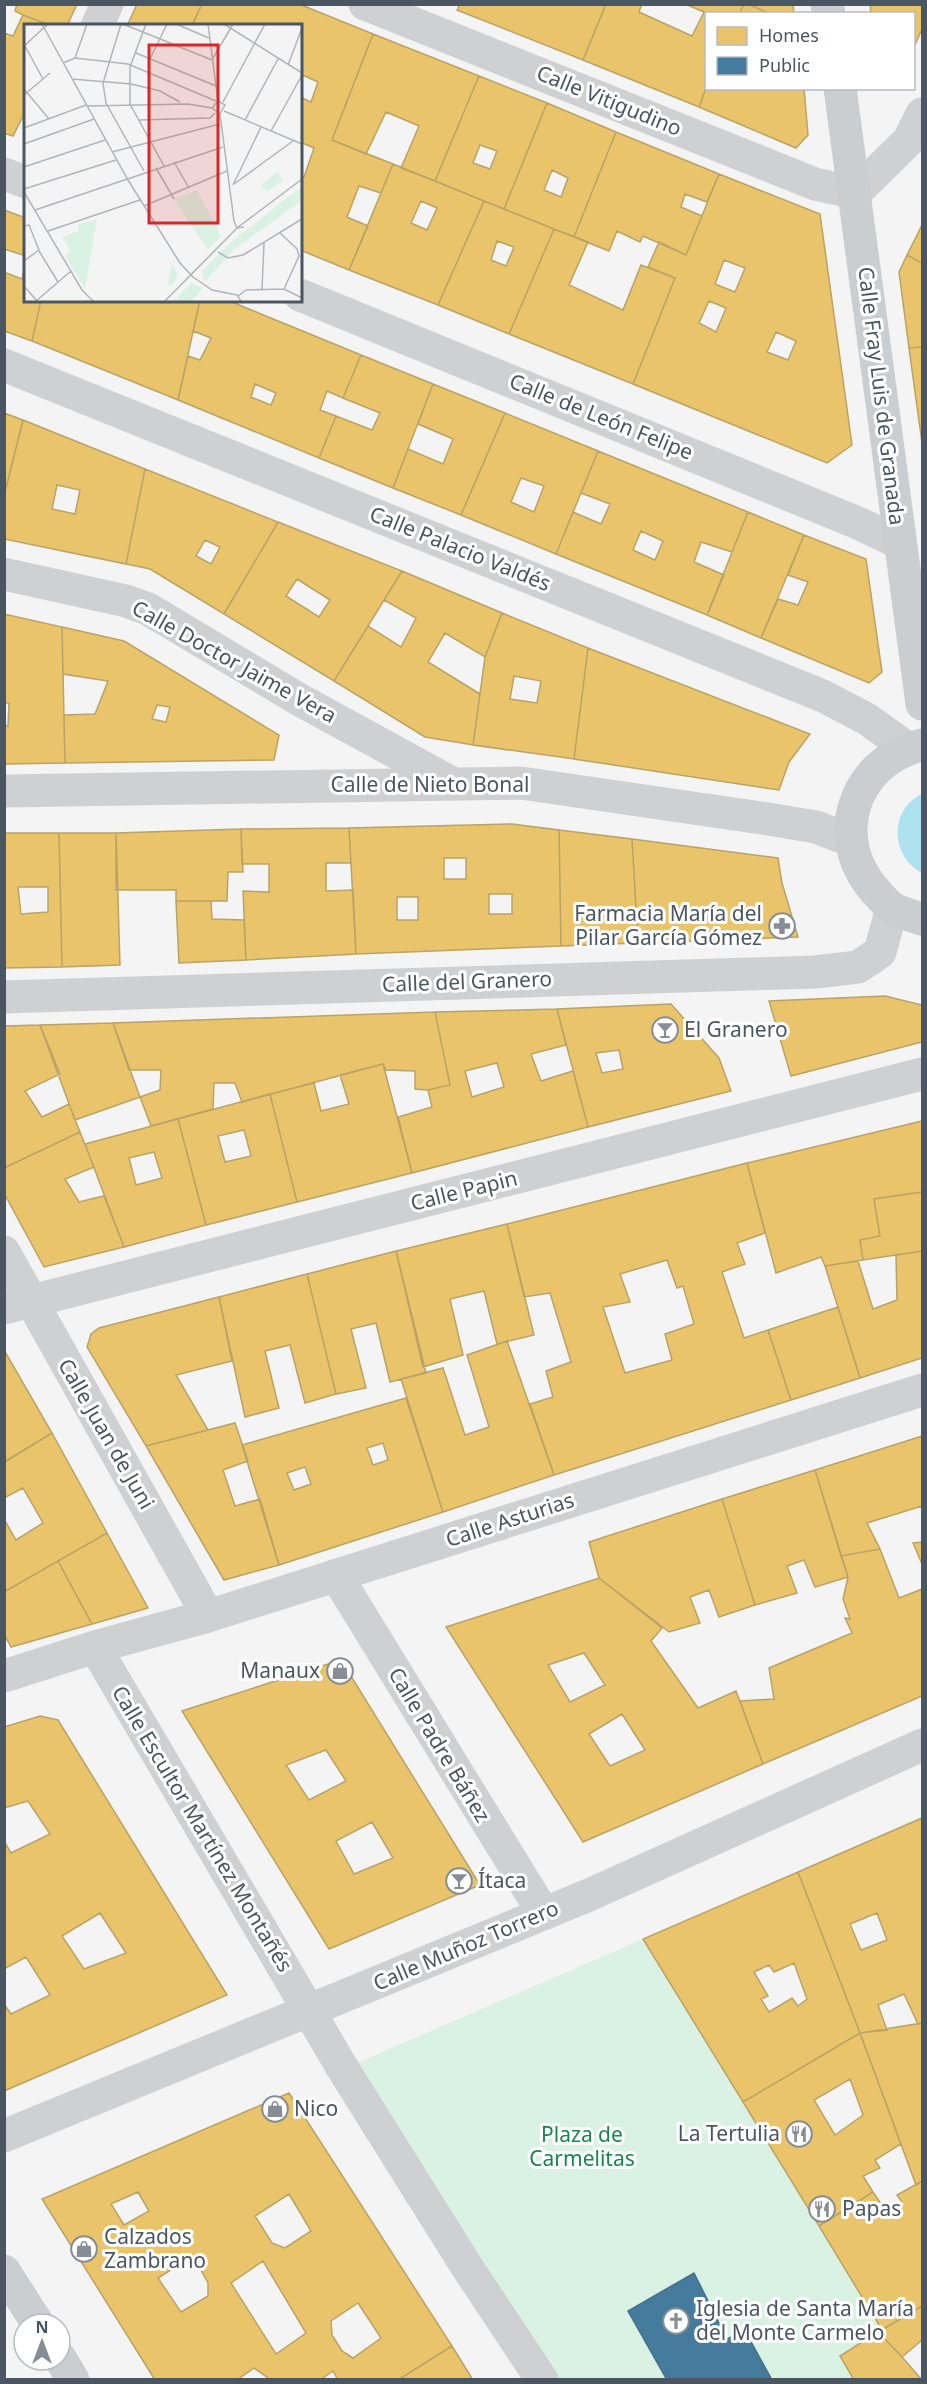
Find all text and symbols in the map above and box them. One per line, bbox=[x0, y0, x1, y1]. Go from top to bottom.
legend bbox=[705, 12, 915, 90]
text: Homes bbox=[759, 23, 819, 47]
inset map bbox=[24, 24, 302, 302]
text: Public bbox=[759, 53, 810, 77]
street label: Calle Vitigudino bbox=[533, 58, 686, 142]
street label: Calle Fray Luis de Granada bbox=[852, 265, 912, 527]
street label: Calle de León Felipe bbox=[505, 366, 697, 466]
street label: Calle Palacio Valdés bbox=[366, 499, 555, 597]
street label: Calle Doctor Jaime Vera bbox=[127, 593, 342, 729]
street label: Calle de Nieto Bonal bbox=[331, 770, 529, 798]
place label: Farmacia María del Pilar García Gómez bbox=[574, 899, 762, 951]
pharmacy icon: Farmacia María del Pilar García Gómez bbox=[767, 911, 797, 941]
street label: Calle del Granero bbox=[382, 964, 552, 998]
bar icon: El Granero bbox=[650, 1015, 680, 1045]
place label: El Granero bbox=[684, 1015, 788, 1043]
street label: Calle Papin bbox=[407, 1163, 520, 1217]
street label: Calle Juan de Juni bbox=[52, 1353, 161, 1514]
street label: Calle Asturias bbox=[442, 1485, 577, 1553]
place label: Manaux bbox=[240, 1656, 320, 1684]
shop icon: Manaux bbox=[325, 1656, 355, 1686]
street label: Calle Padre Báñez bbox=[383, 1662, 497, 1827]
street label: Calle Escultor Martínez Montañés bbox=[106, 1680, 300, 1977]
bar icon: Ítaca bbox=[444, 1866, 474, 1896]
place label: Ítaca bbox=[478, 1866, 526, 1894]
street label: Calle Muñoz Torrero bbox=[369, 1893, 563, 1997]
shop icon: Nico bbox=[260, 2094, 290, 2124]
place label: Nico bbox=[294, 2094, 338, 2122]
place label: La Tertulia bbox=[678, 2119, 780, 2147]
restaurant icon: La Tertulia bbox=[784, 2119, 814, 2149]
park label: Plaza de Carmelitas bbox=[529, 2120, 635, 2172]
restaurant icon: Papas bbox=[807, 2194, 837, 2224]
place label: Papas bbox=[842, 2194, 901, 2222]
place label: Calzados Zambrano bbox=[104, 2222, 206, 2274]
shop icon: Calzados Zambrano bbox=[69, 2234, 99, 2264]
place label: Iglesia de Santa María del Monte Carmelo bbox=[696, 2294, 914, 2346]
church icon: Iglesia de Santa María del Monte Carmelo bbox=[661, 2306, 691, 2336]
north arrow bbox=[12, 2312, 72, 2372]
text: N bbox=[35, 2316, 49, 2338]

